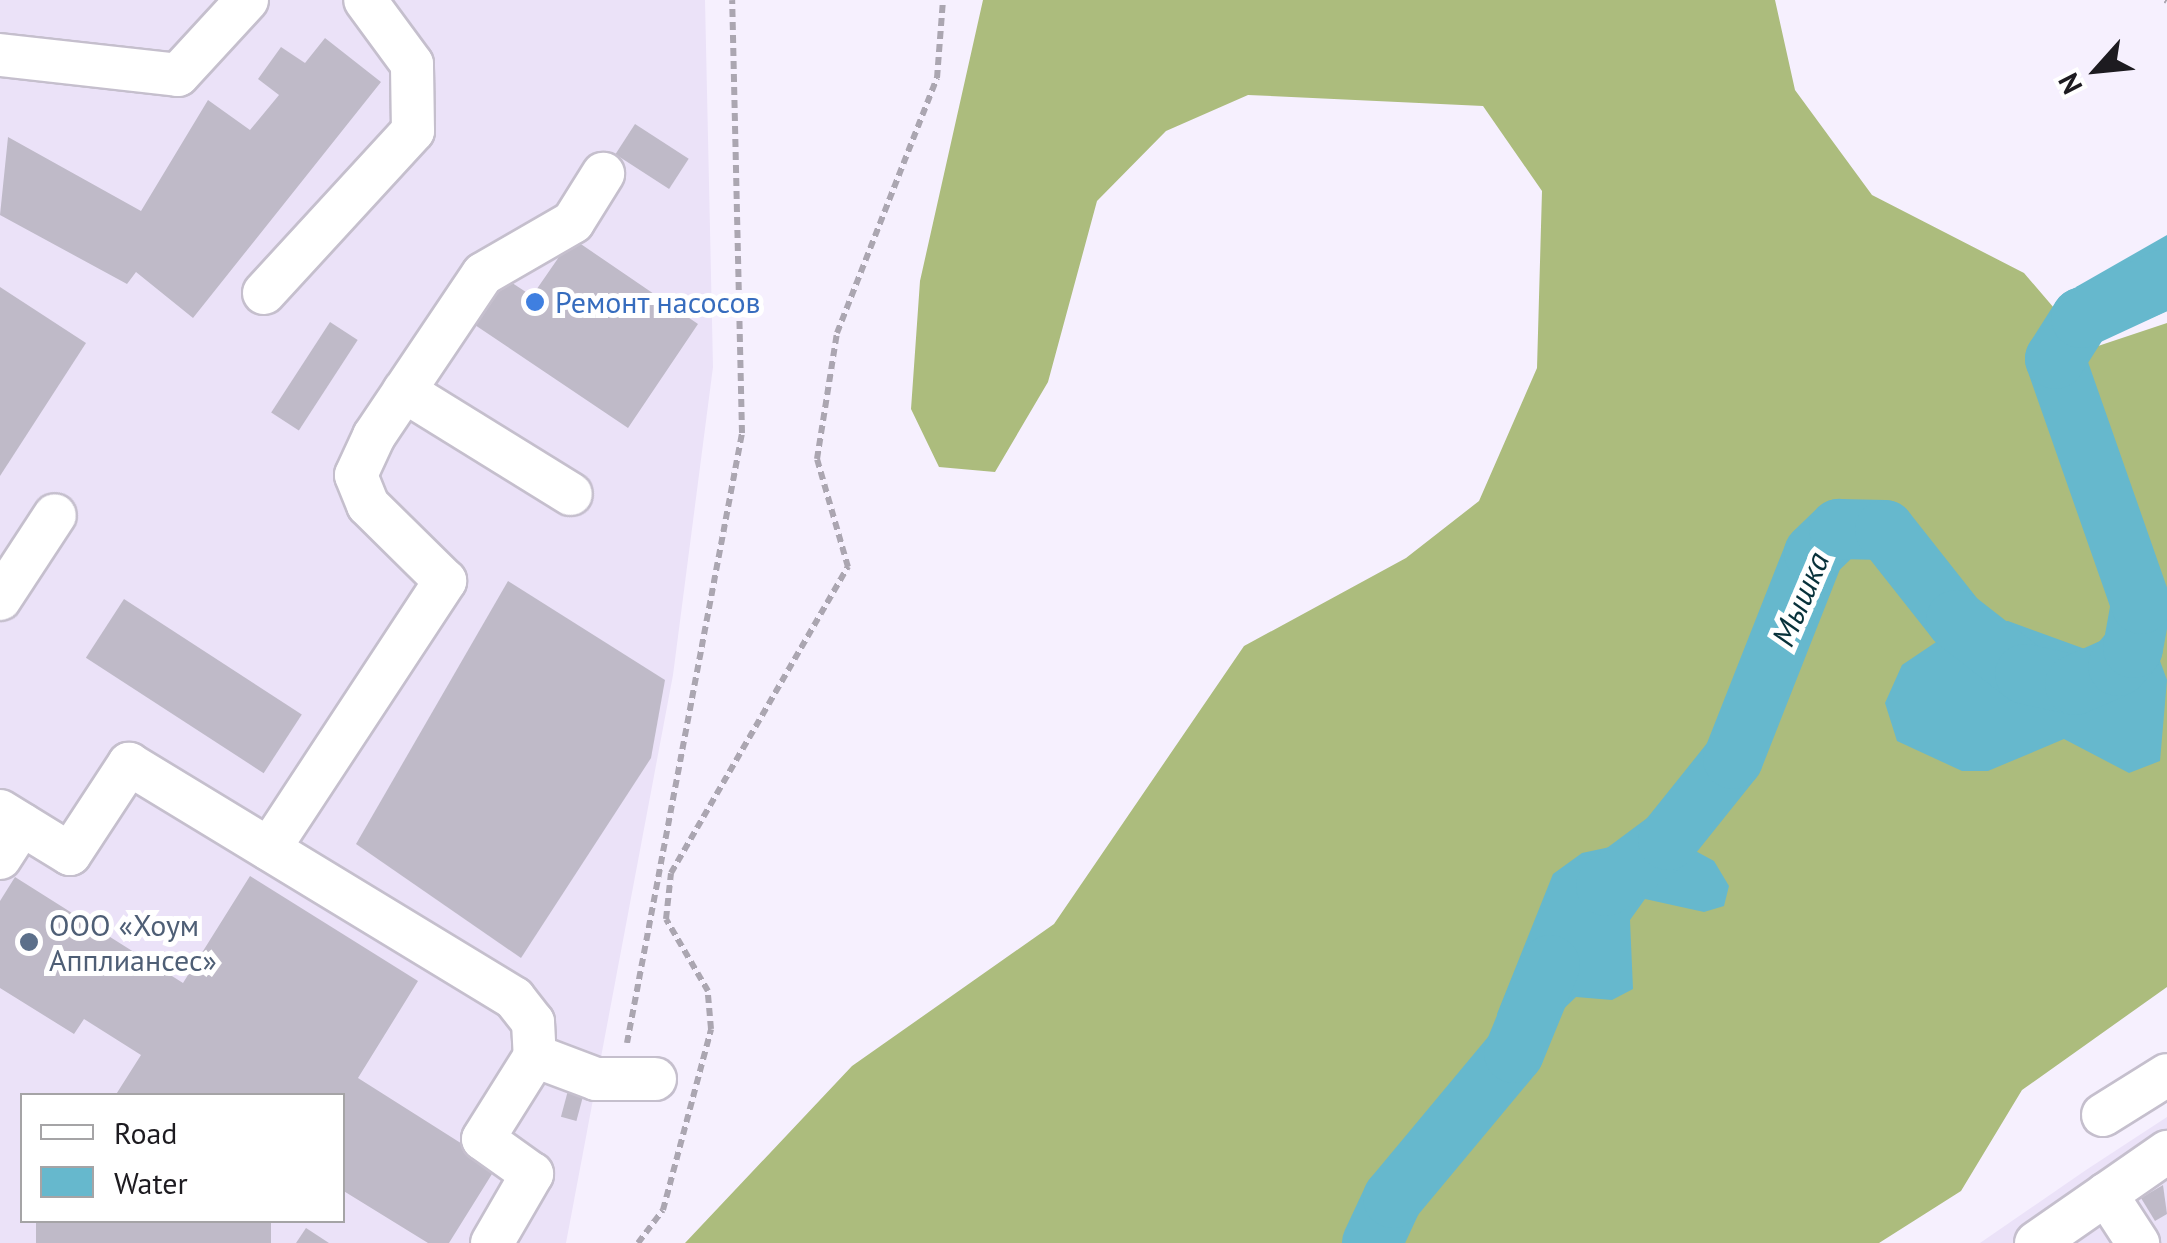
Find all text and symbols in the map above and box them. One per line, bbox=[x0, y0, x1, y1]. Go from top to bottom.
north arrow bbox=[2047, 20, 2147, 120]
text: N bbox=[2049, 67, 2090, 100]
place label: Ремонт насосов bbox=[555, 284, 761, 320]
marker: Ремонт насосов bbox=[524, 291, 546, 313]
water label: Мышка bbox=[1763, 546, 1837, 652]
place label: ООО «Хоум Апплиансес» bbox=[49, 907, 217, 978]
marker: ООО «Хоум Апплиансес» bbox=[18, 931, 40, 953]
legend bbox=[20, 1093, 345, 1223]
text: Road bbox=[114, 1113, 178, 1152]
text: Water bbox=[114, 1163, 188, 1202]

